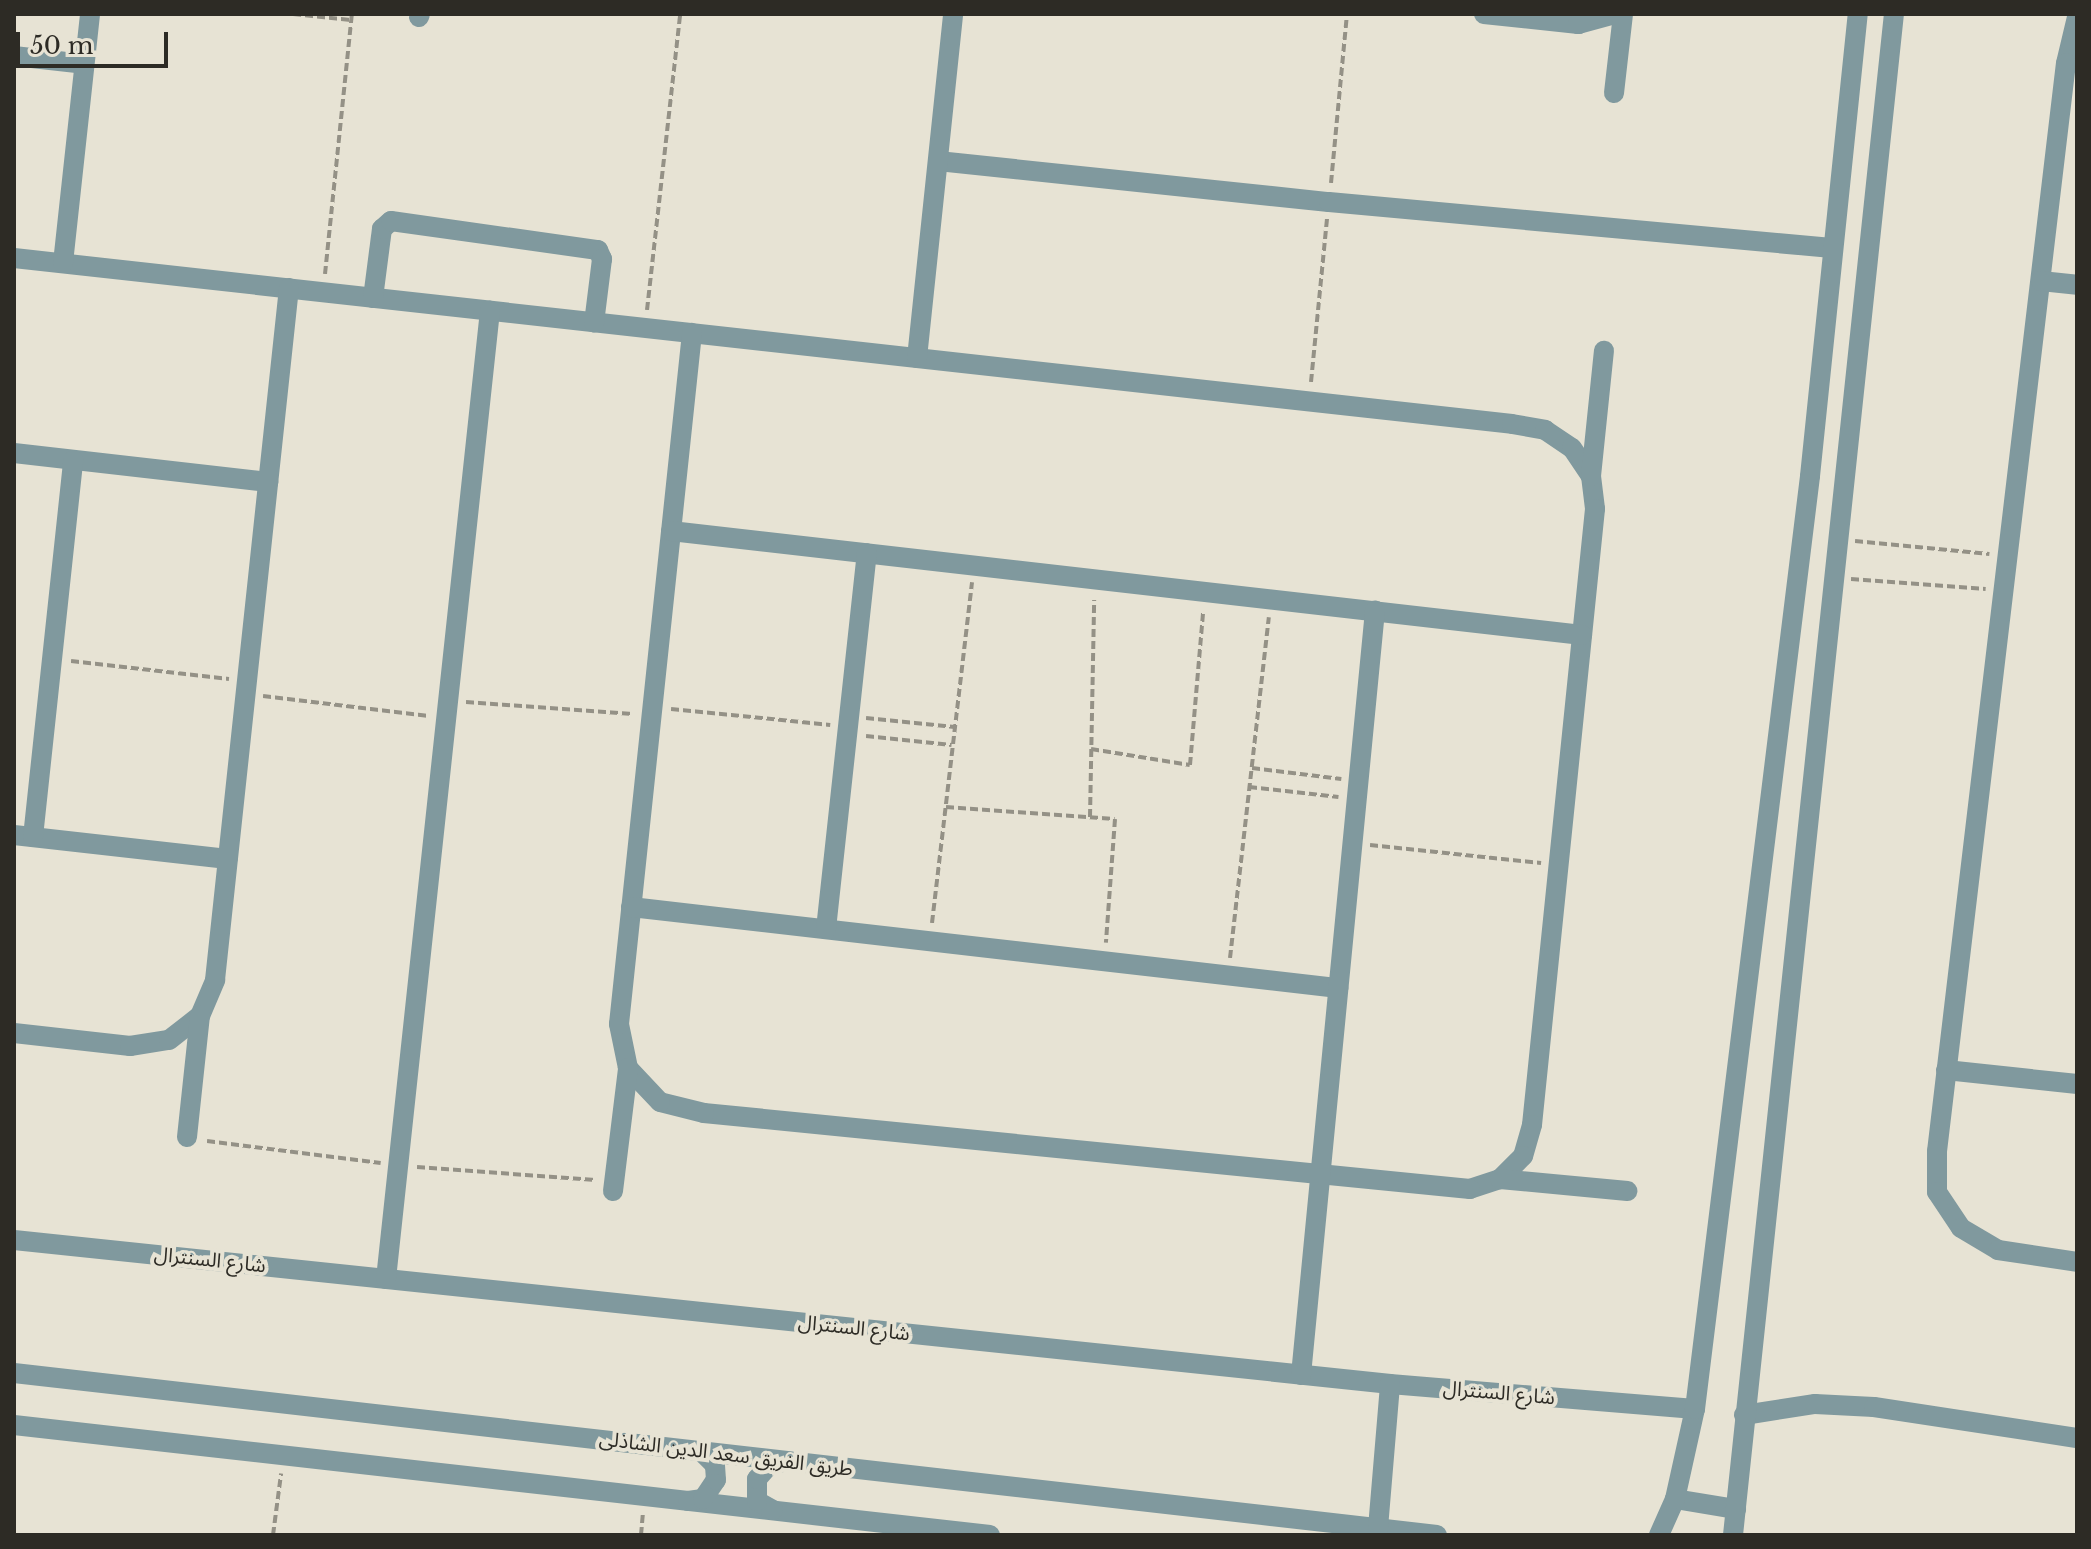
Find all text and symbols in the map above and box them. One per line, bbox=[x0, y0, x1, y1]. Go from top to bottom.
scale bar bbox=[20, 16, 172, 66]
text: 50 m bbox=[30, 31, 93, 60]
street label: شارع السنترال bbox=[153, 1242, 267, 1278]
street label: شارع السنترال bbox=[797, 1310, 911, 1346]
street label: شارع السنترال bbox=[1442, 1376, 1556, 1410]
street label: طريق الفريق سعد الدين الشاذلى bbox=[598, 1427, 854, 1481]

